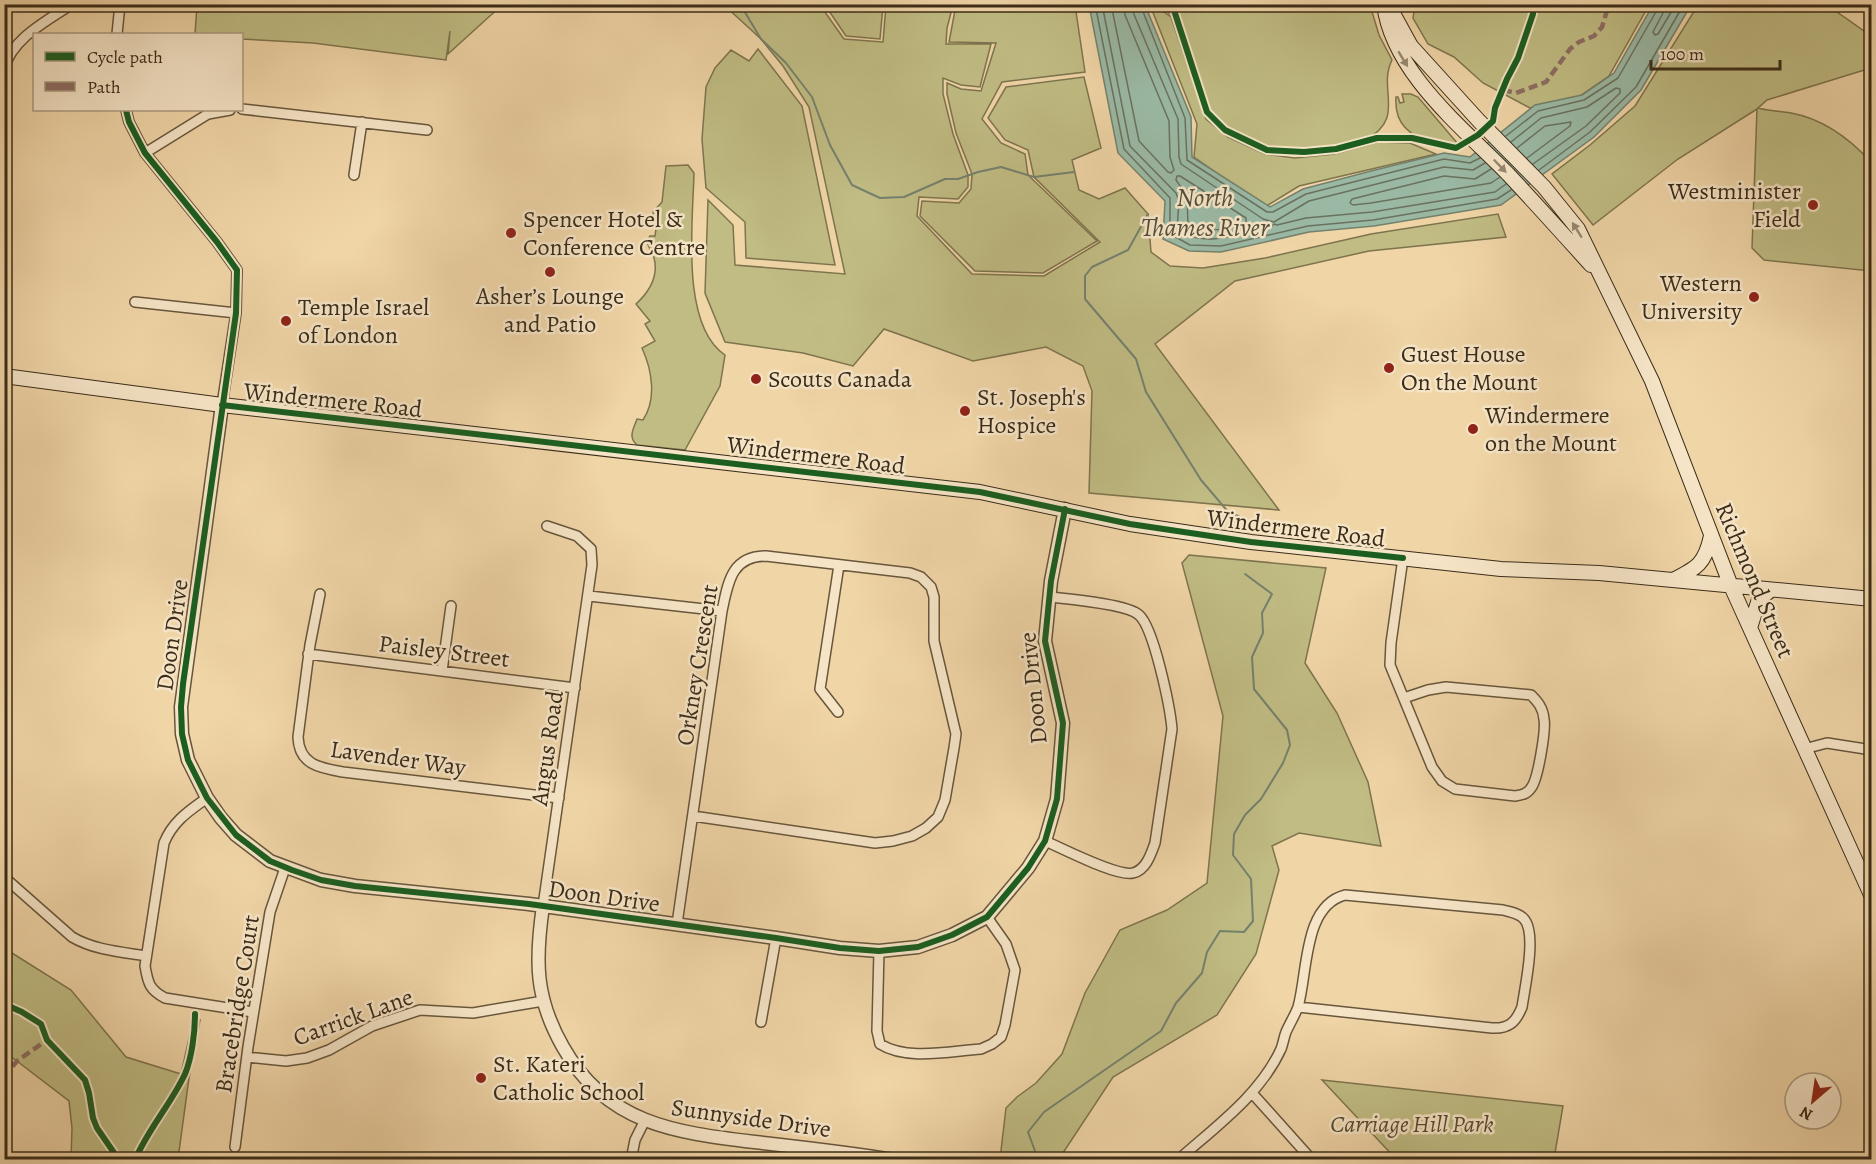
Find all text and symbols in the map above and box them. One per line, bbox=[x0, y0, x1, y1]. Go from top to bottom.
legend bbox=[33, 33, 243, 111]
scale bar bbox=[1651, 33, 1780, 71]
text: 100 m bbox=[1660, 42, 1704, 66]
text: Cycle path bbox=[87, 45, 163, 69]
one-way arrow bbox=[1398, 51, 1409, 67]
text: Path bbox=[87, 75, 121, 99]
one-way arrow bbox=[1493, 159, 1507, 174]
place label: Westminister Field bbox=[1667, 175, 1801, 235]
water label: North Thames River bbox=[1141, 180, 1270, 245]
marker: Westminister Field bbox=[1806, 198, 1820, 212]
place label: Spencer Hotel & Conference Centre bbox=[523, 203, 705, 263]
one-way arrow bbox=[1571, 222, 1583, 238]
marker: Spencer Hotel & Conference Centre bbox=[504, 226, 518, 240]
marker: Asher’s Lounge and Patio bbox=[543, 265, 557, 279]
place label: Western University bbox=[1641, 267, 1742, 327]
place label: Asher’s Lounge and Patio bbox=[475, 280, 624, 340]
marker: Western University bbox=[1747, 290, 1761, 304]
place label: Temple Israel of London bbox=[298, 291, 429, 351]
marker: Temple Israel of London bbox=[279, 314, 293, 328]
place label: Guest House On the Mount bbox=[1401, 338, 1538, 398]
marker: Guest House On the Mount bbox=[1382, 361, 1396, 375]
place label: Scouts Canada bbox=[768, 363, 913, 395]
marker: Scouts Canada bbox=[749, 372, 763, 386]
street label: Windermere Road bbox=[241, 375, 424, 425]
place label: St. Joseph's Hospice bbox=[977, 381, 1086, 441]
place label: Windermere on the Mount bbox=[1484, 399, 1617, 459]
marker: St. Joseph's Hospice bbox=[958, 404, 972, 418]
marker: Windermere on the Mount bbox=[1466, 422, 1480, 436]
street label: Windermere Road bbox=[724, 428, 907, 482]
street label: Richmond Street bbox=[1708, 497, 1802, 663]
street label: Windermere Road bbox=[1204, 501, 1387, 555]
street label: Doon Drive bbox=[148, 577, 196, 693]
street label: Orkney Crescent bbox=[668, 582, 726, 748]
street label: Paisley Street bbox=[377, 627, 511, 675]
street label: Doon Drive bbox=[1011, 630, 1055, 746]
street label: Angus Road bbox=[523, 688, 571, 809]
street label: Lavender Way bbox=[328, 733, 468, 783]
street label: Doon Drive bbox=[546, 872, 662, 920]
street label: Bracebridge Court bbox=[207, 913, 267, 1095]
street label: Carrick Lane bbox=[289, 981, 417, 1053]
place label: St. Kateri Catholic School bbox=[493, 1048, 645, 1108]
marker: St. Kateri Catholic School bbox=[474, 1071, 488, 1085]
north arrow bbox=[1783, 1071, 1843, 1131]
street label: Sunnyside Drive bbox=[669, 1091, 833, 1145]
text: N bbox=[1795, 1101, 1817, 1126]
park label: Carriage Hill Park bbox=[1330, 1108, 1494, 1140]

